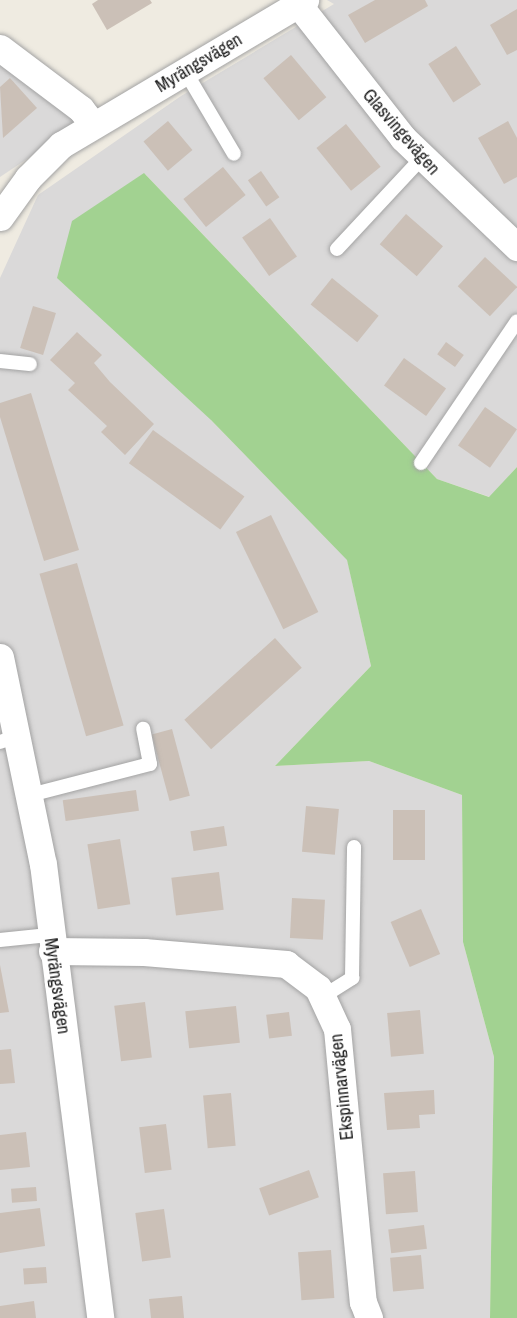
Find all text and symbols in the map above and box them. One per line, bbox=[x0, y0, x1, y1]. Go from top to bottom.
street label: Myrängsvägen bbox=[152, 29, 246, 97]
street label: Glasvingevägen bbox=[358, 85, 444, 179]
street label: Myrängsvägen bbox=[40, 937, 74, 1035]
street label: Ekspinnarvägen bbox=[326, 1033, 358, 1141]

